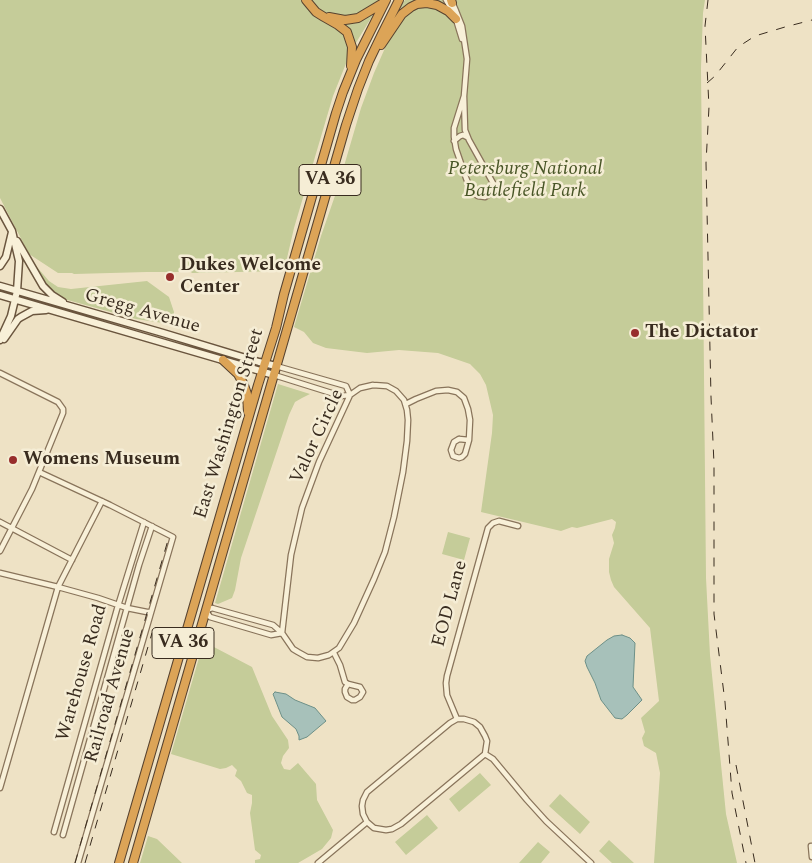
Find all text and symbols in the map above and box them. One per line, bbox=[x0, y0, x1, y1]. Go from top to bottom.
park label: Petersburg National Battlefield Park bbox=[448, 159, 602, 203]
road number: VA 36 bbox=[299, 164, 361, 196]
place label: Dukes Welcome Center bbox=[180, 255, 321, 299]
marker: Dukes Welcome Center bbox=[164, 271, 176, 283]
street label: Gregg Avenue bbox=[82, 285, 202, 339]
place label: The Dictator bbox=[645, 322, 758, 344]
street label: East Washington Street bbox=[190, 326, 270, 522]
marker: The Dictator bbox=[629, 327, 641, 339]
street label: Valor Circle bbox=[286, 386, 350, 488]
place label: Womens Museum bbox=[23, 449, 180, 471]
marker: Womens Museum bbox=[7, 454, 19, 466]
street label: EOD Lane bbox=[429, 558, 473, 650]
street label: Warehouse Road bbox=[53, 602, 113, 744]
street label: Railroad Avenue bbox=[81, 626, 141, 766]
road number: VA 36 bbox=[152, 628, 214, 658]

